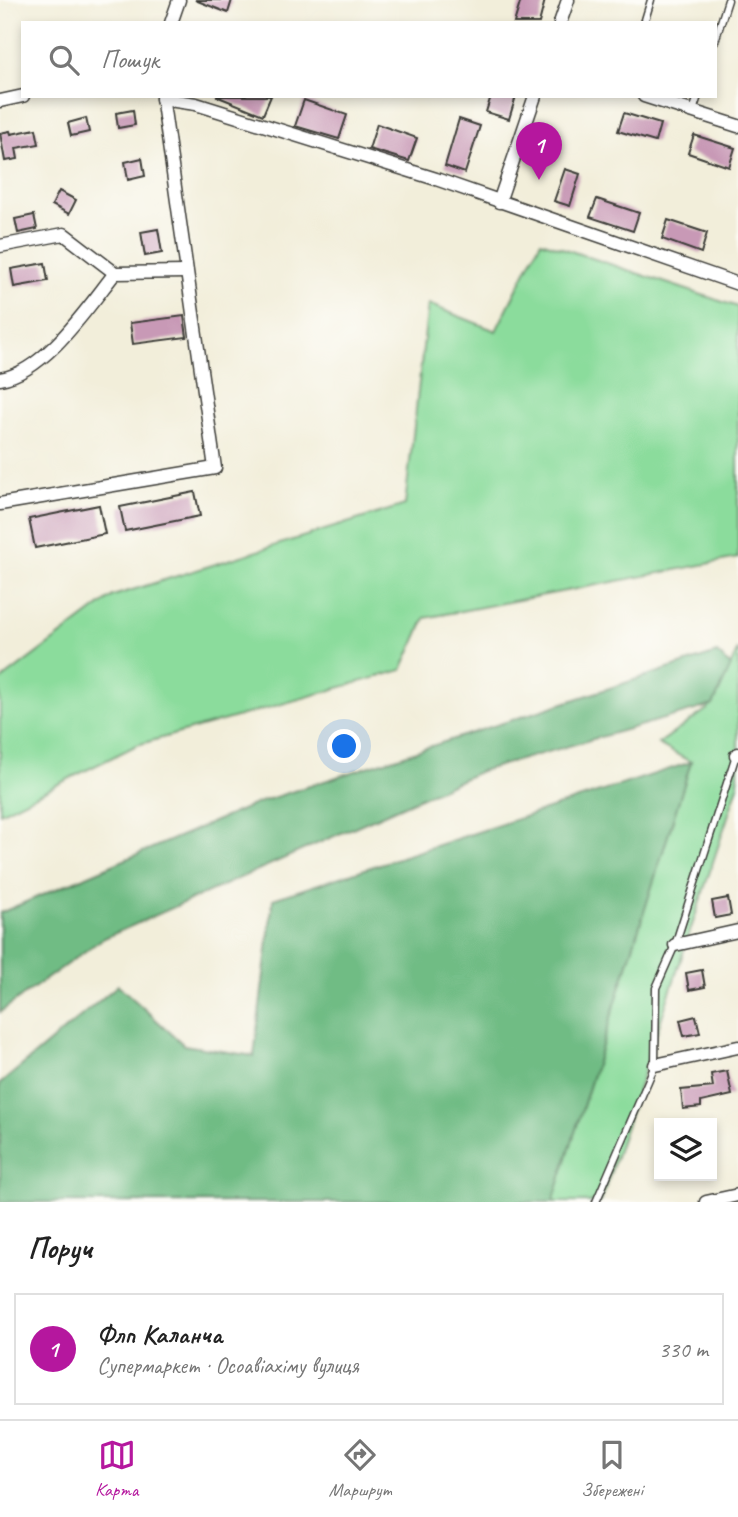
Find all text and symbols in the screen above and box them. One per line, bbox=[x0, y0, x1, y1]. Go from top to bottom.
search box bbox=[21, 21, 717, 98]
icon: search bbox=[45, 41, 83, 79]
text: Пошук bbox=[101, 43, 159, 76]
pin: 1 bbox=[516, 122, 562, 180]
your location bbox=[327, 729, 361, 763]
map controls bbox=[654, 1118, 717, 1181]
button: layers bbox=[654, 1118, 717, 1181]
text: Поруч bbox=[28, 1229, 92, 1267]
text: Флп Каланча bbox=[97, 1318, 222, 1351]
text: 1 bbox=[48, 1335, 58, 1364]
text: 330 m bbox=[659, 1335, 708, 1364]
text: Супермаркет · Осоавіахіму вулиця bbox=[97, 1351, 359, 1380]
tab: Карта bbox=[95, 1436, 138, 1502]
tab: Маршрут bbox=[328, 1436, 391, 1502]
tab: Збережені bbox=[581, 1436, 643, 1502]

